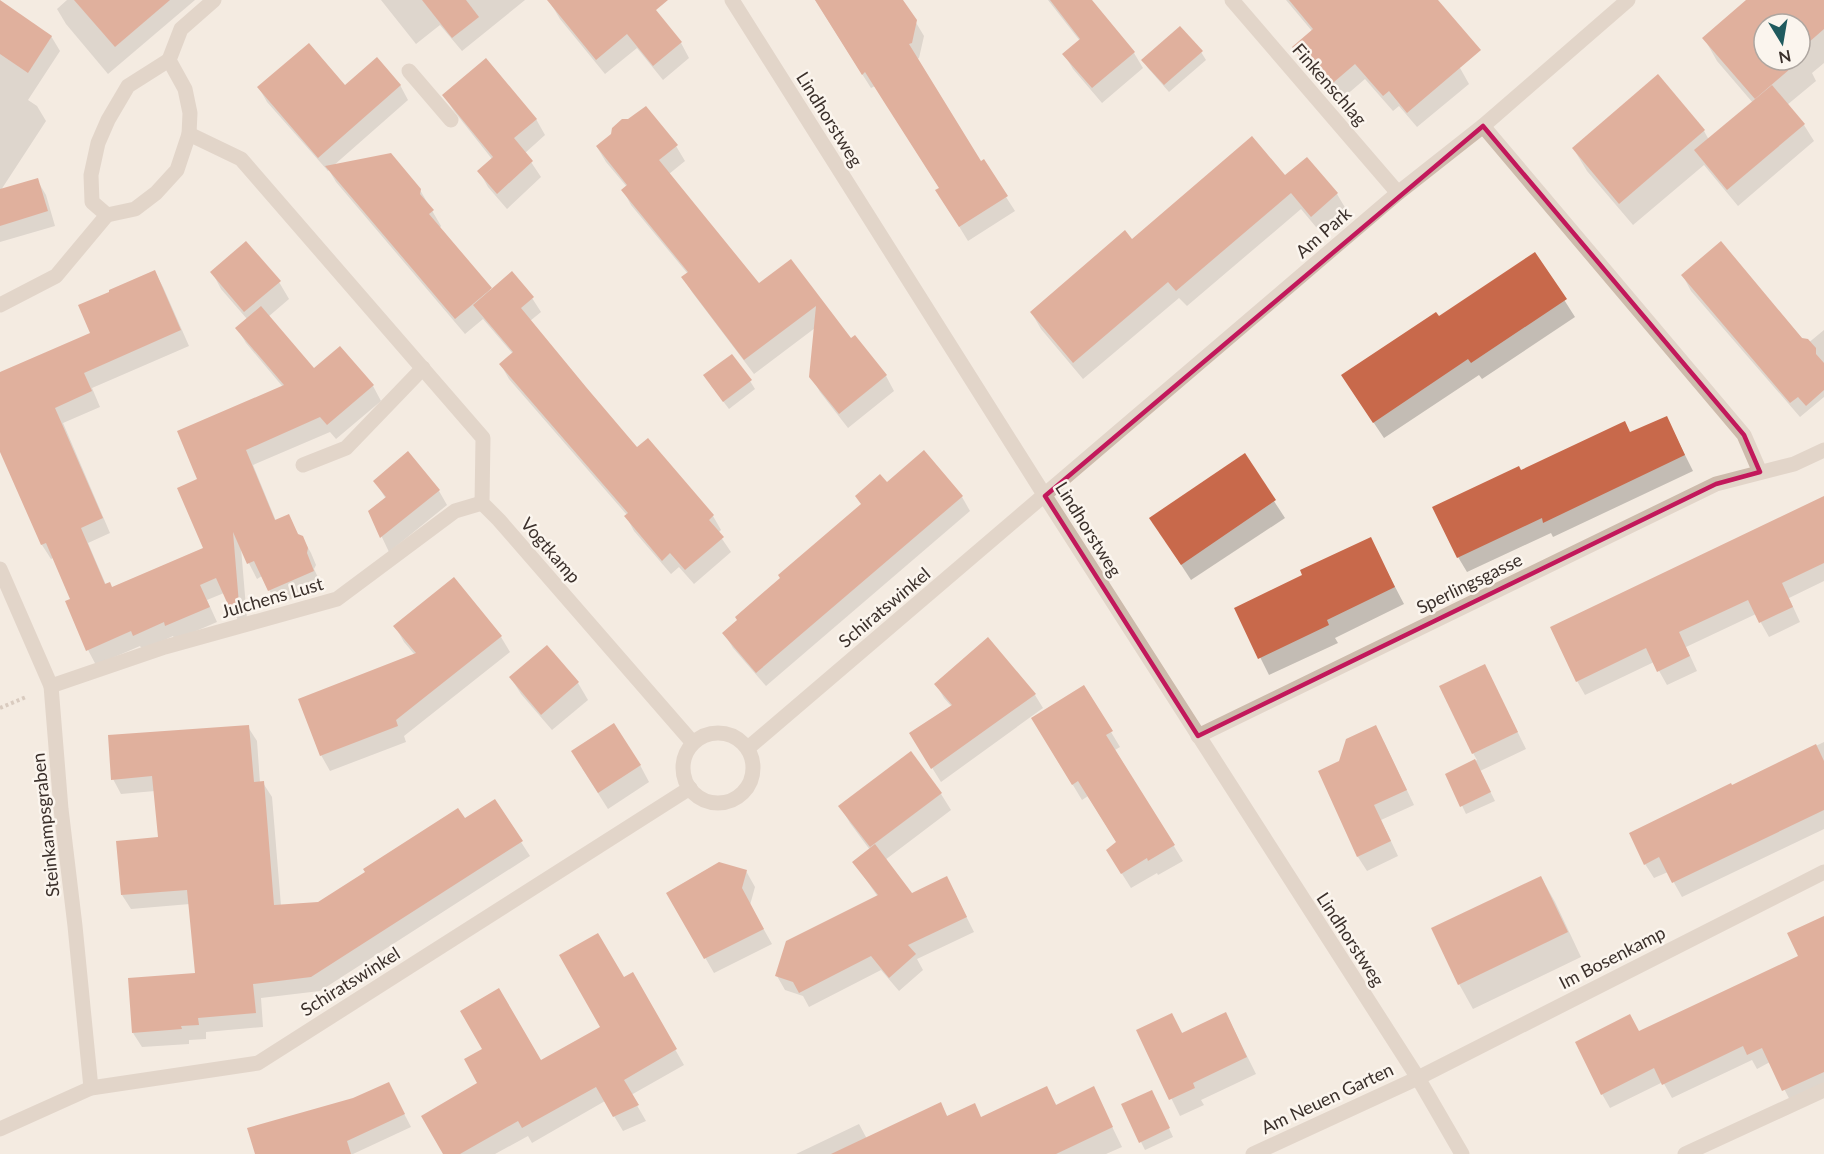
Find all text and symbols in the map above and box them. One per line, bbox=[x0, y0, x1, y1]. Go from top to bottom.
north arrow bbox=[1752, 12, 1812, 72]
street label: Finkenschlag bbox=[1288, 38, 1372, 130]
text: N bbox=[1777, 47, 1793, 68]
street label: Lindhorstweg bbox=[792, 68, 868, 170]
street label: Am Park bbox=[1291, 201, 1356, 262]
street label: Lindhorstweg bbox=[1051, 478, 1127, 580]
street label: Vogtkamp bbox=[517, 513, 585, 587]
street label: Sperlingsgasse bbox=[1413, 548, 1525, 618]
street label: Schiratswinkel bbox=[834, 562, 934, 652]
street label: Julchens Lust bbox=[218, 572, 326, 622]
street label: Steinkampsgraben bbox=[26, 752, 64, 898]
street label: Lindhorstweg bbox=[1312, 888, 1390, 990]
street label: Im Bosenkamp bbox=[1555, 921, 1669, 993]
street label: Schiratswinkel bbox=[296, 942, 404, 1020]
street label: Am Neuen Garten bbox=[1257, 1058, 1397, 1138]

